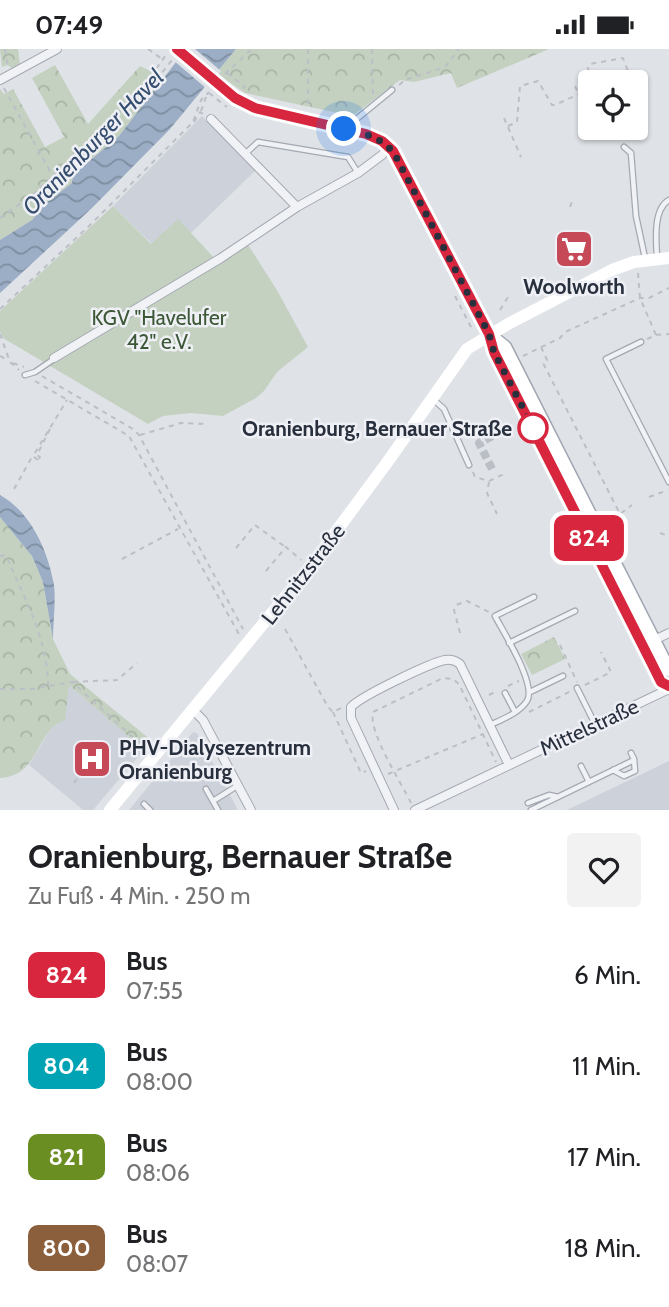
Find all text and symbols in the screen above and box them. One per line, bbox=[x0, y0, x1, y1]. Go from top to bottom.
text: 07:49 bbox=[35, 9, 103, 41]
water label: Oranienburger Havel bbox=[16, 63, 170, 221]
map controls bbox=[578, 70, 648, 140]
button: locate bbox=[578, 70, 648, 140]
your location bbox=[326, 111, 361, 146]
supermarket icon: Woolworth bbox=[553, 228, 595, 270]
place label: Woolworth bbox=[523, 274, 625, 299]
park label: KGV "Havelufer 42" e.V. bbox=[91, 305, 227, 354]
marker: Oranienburg, Bernauer Straße bbox=[518, 413, 548, 443]
place label: Oranienburg, Bernauer Straße bbox=[242, 416, 512, 441]
line badge: 824 bbox=[549, 515, 629, 561]
street label: Lehnitzstraße bbox=[256, 519, 350, 629]
text: 824 bbox=[568, 523, 610, 552]
street label: Mittelstraße bbox=[536, 693, 643, 761]
place label: PHV-Dialysezentrum Oranienburg bbox=[119, 735, 311, 784]
hospital icon: PHV-Dialysezentrum Oranienburg bbox=[71, 738, 113, 780]
button: heart bbox=[567, 833, 641, 907]
text: Oranienburg, Bernauer Straße bbox=[28, 836, 452, 876]
text: Zu Fuß · 4 Min. · 250 m bbox=[28, 882, 251, 910]
text: Bus bbox=[126, 945, 167, 977]
text: 6 Min. bbox=[574, 959, 641, 991]
text: 824 bbox=[45, 960, 88, 989]
text: 07:55 bbox=[126, 977, 183, 1005]
text: Bus bbox=[126, 1036, 167, 1068]
text: 11 Min. bbox=[572, 1050, 641, 1082]
text: 804 bbox=[43, 1051, 90, 1080]
text: 08:00 bbox=[126, 1068, 193, 1096]
text: Bus bbox=[126, 1127, 167, 1159]
text: 17 Min. bbox=[567, 1141, 641, 1173]
text: 821 bbox=[48, 1142, 85, 1171]
text: 08:06 bbox=[126, 1159, 190, 1187]
text: Bus bbox=[126, 1218, 167, 1250]
text: 18 Min. bbox=[565, 1232, 641, 1264]
text: 800 bbox=[42, 1233, 91, 1262]
text: 08:07 bbox=[126, 1250, 188, 1278]

